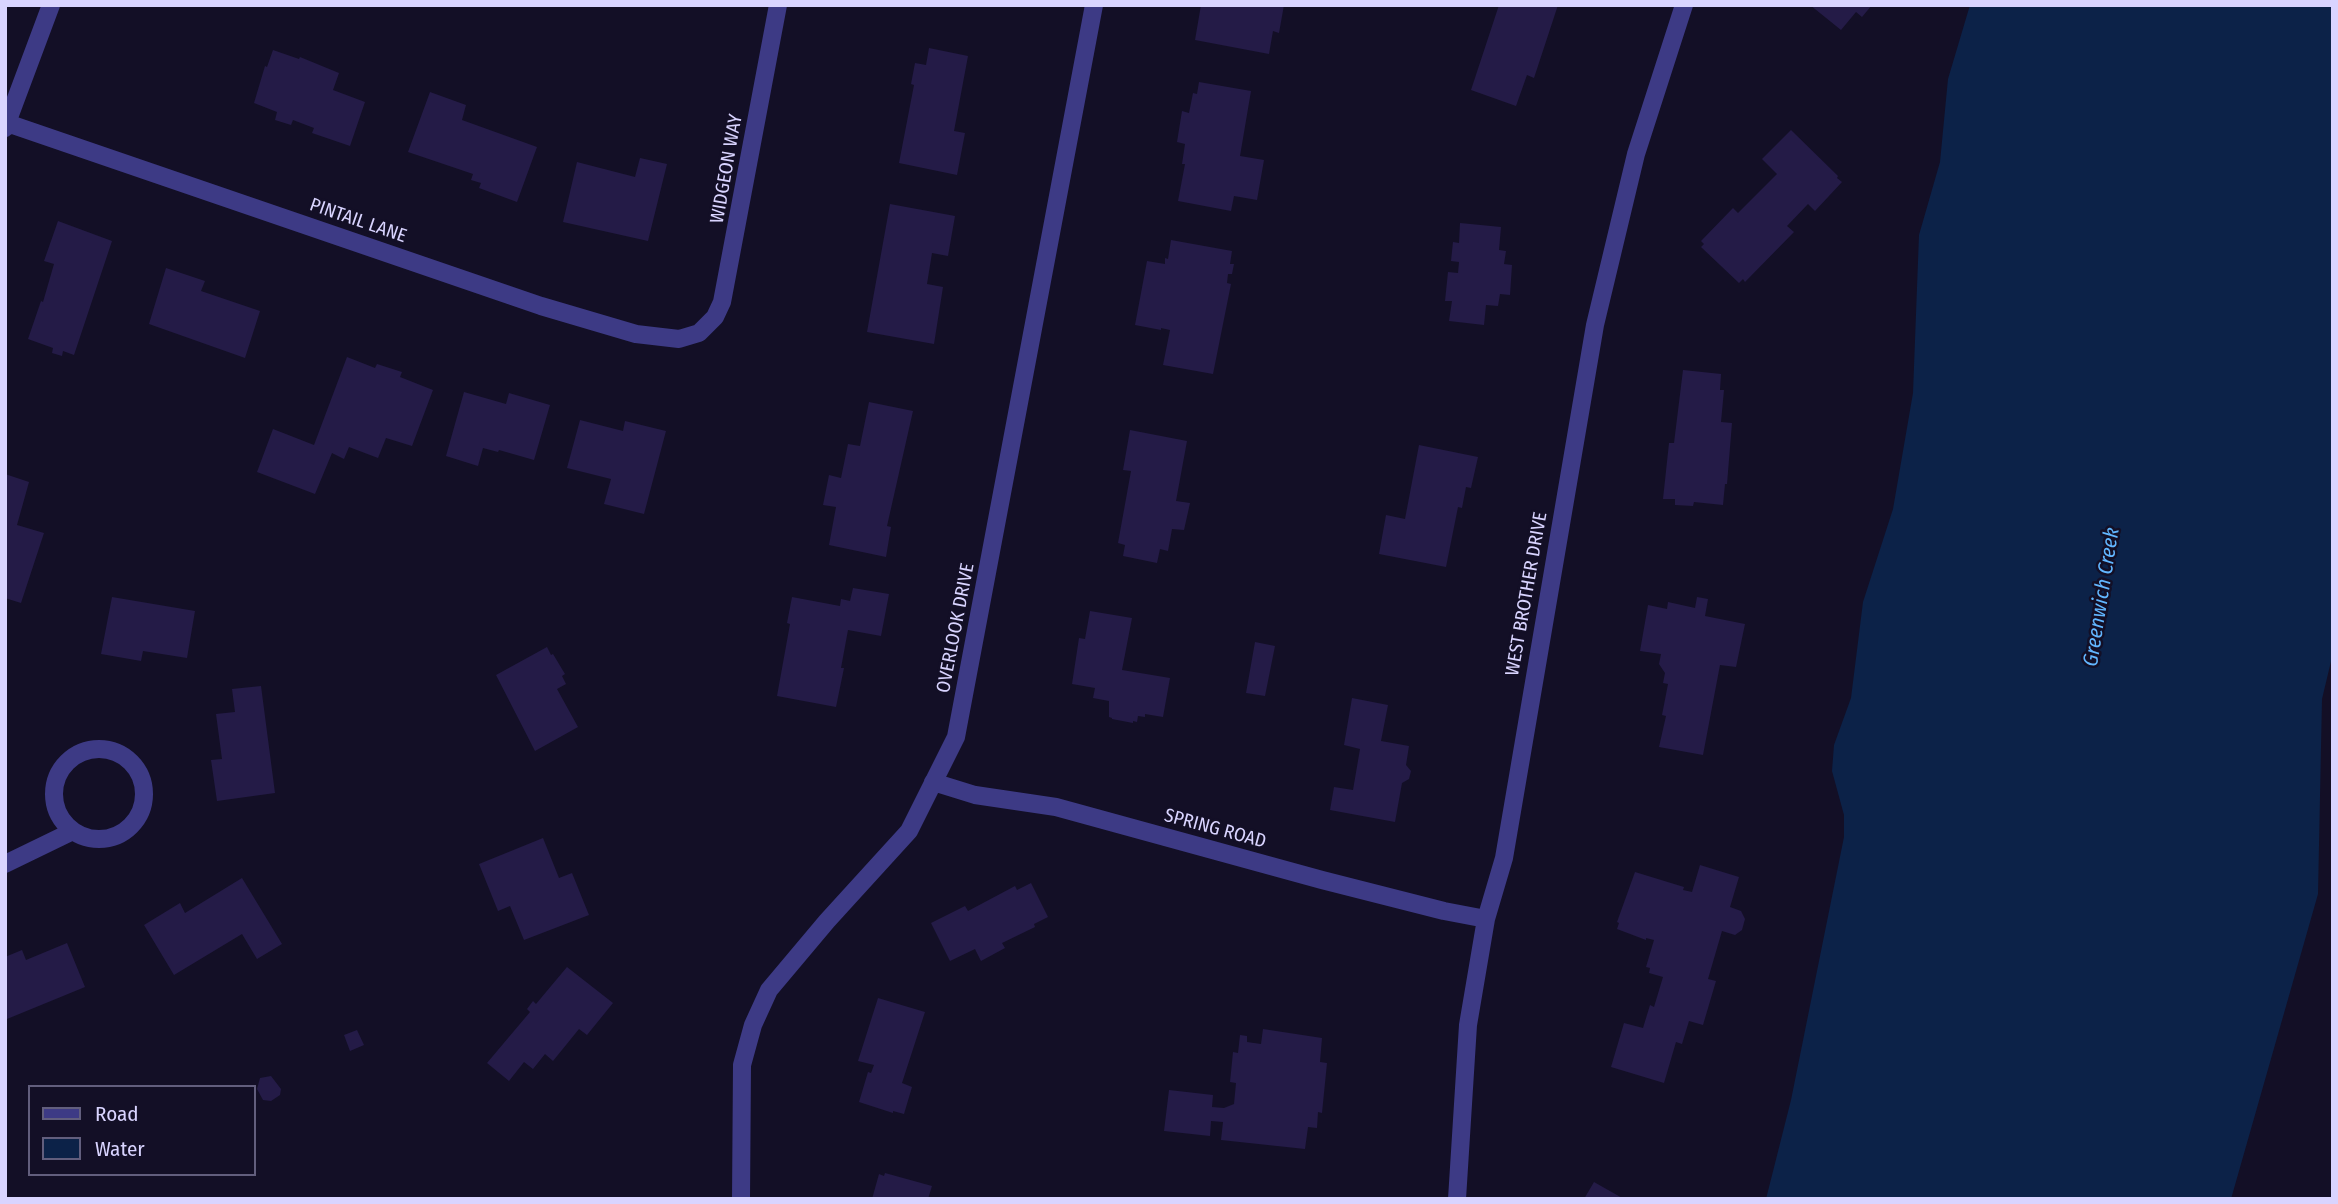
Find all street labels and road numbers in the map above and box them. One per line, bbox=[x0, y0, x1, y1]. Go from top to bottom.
street label: WIDGEON WAY bbox=[706, 113, 748, 225]
street label: PINTAIL LANE bbox=[307, 194, 409, 248]
street label: WEST BROTHER DRIVE bbox=[1501, 510, 1553, 678]
street label: OVERLOOK DRIVE bbox=[932, 561, 980, 695]
street label: SPRING ROAD bbox=[1162, 804, 1268, 854]

